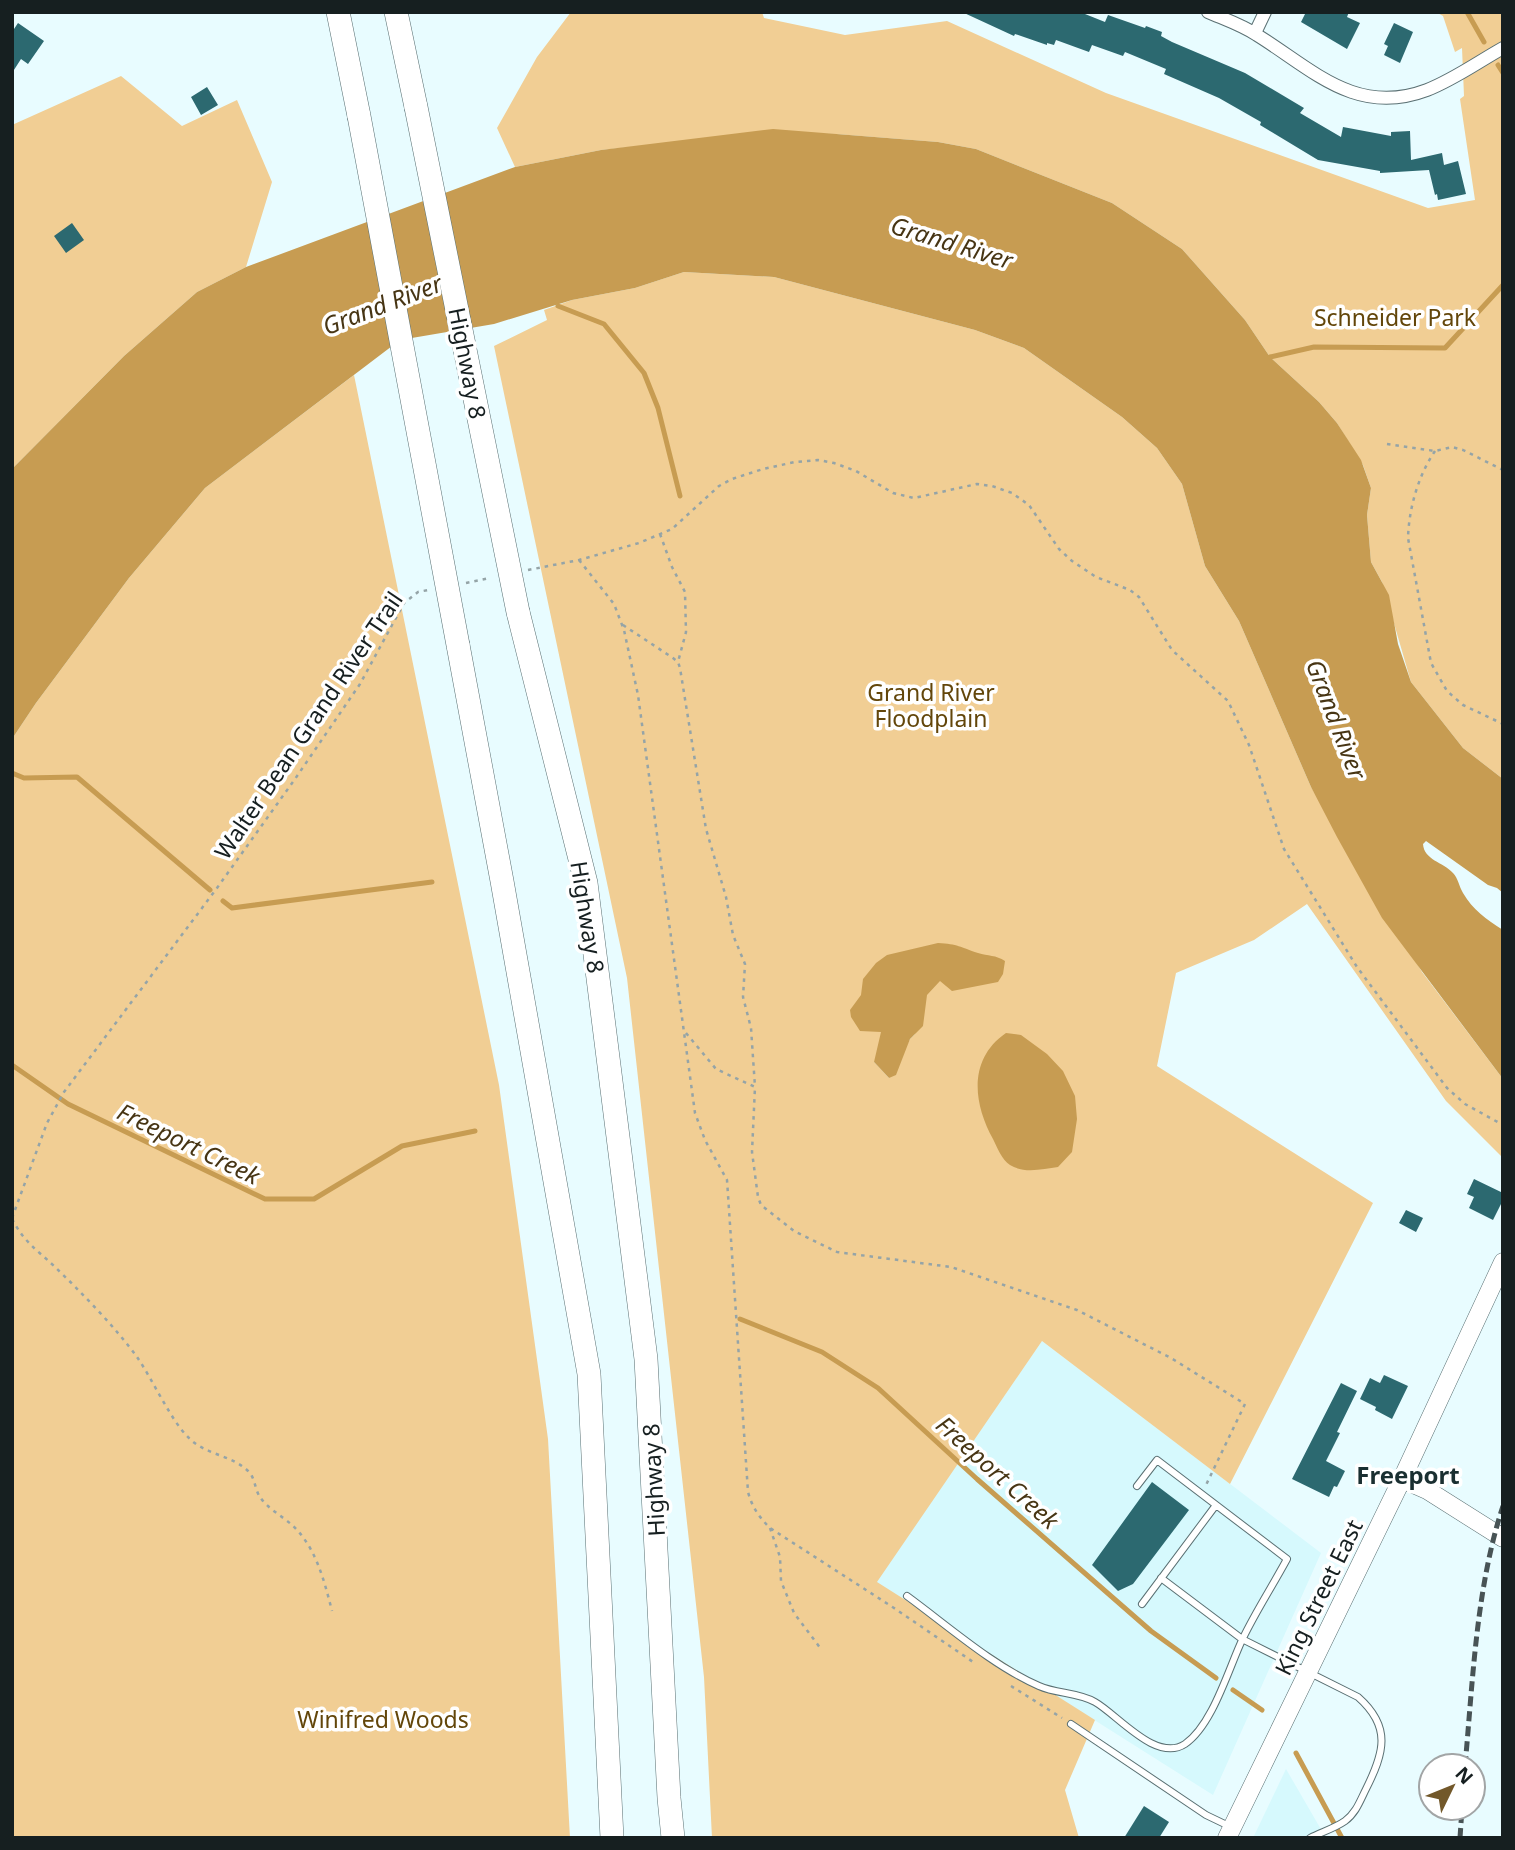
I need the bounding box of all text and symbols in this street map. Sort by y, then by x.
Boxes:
water label: Grand River [887,208,1018,277]
water label: Grand River [317,266,448,342]
park label: Schneider Park [1314,301,1477,333]
street label: Highway 8 [441,304,495,422]
street label: Walter Bean Grand River Trail [206,585,410,865]
water label: Grand River [1299,654,1375,785]
park label: Grand River Floodplain [867,676,995,734]
street label: Highway 8 [563,859,613,975]
water label: Freeport Creek [112,1094,267,1192]
water label: Freeport Creek [929,1408,1067,1537]
street label: Highway 8 [634,1423,672,1537]
district label: Freeport [1356,1458,1460,1491]
street label: King Street East [1266,1514,1370,1680]
park label: Winifred Woods [297,1703,469,1735]
north arrow [1417,1752,1487,1822]
text: N [1450,1761,1479,1790]

